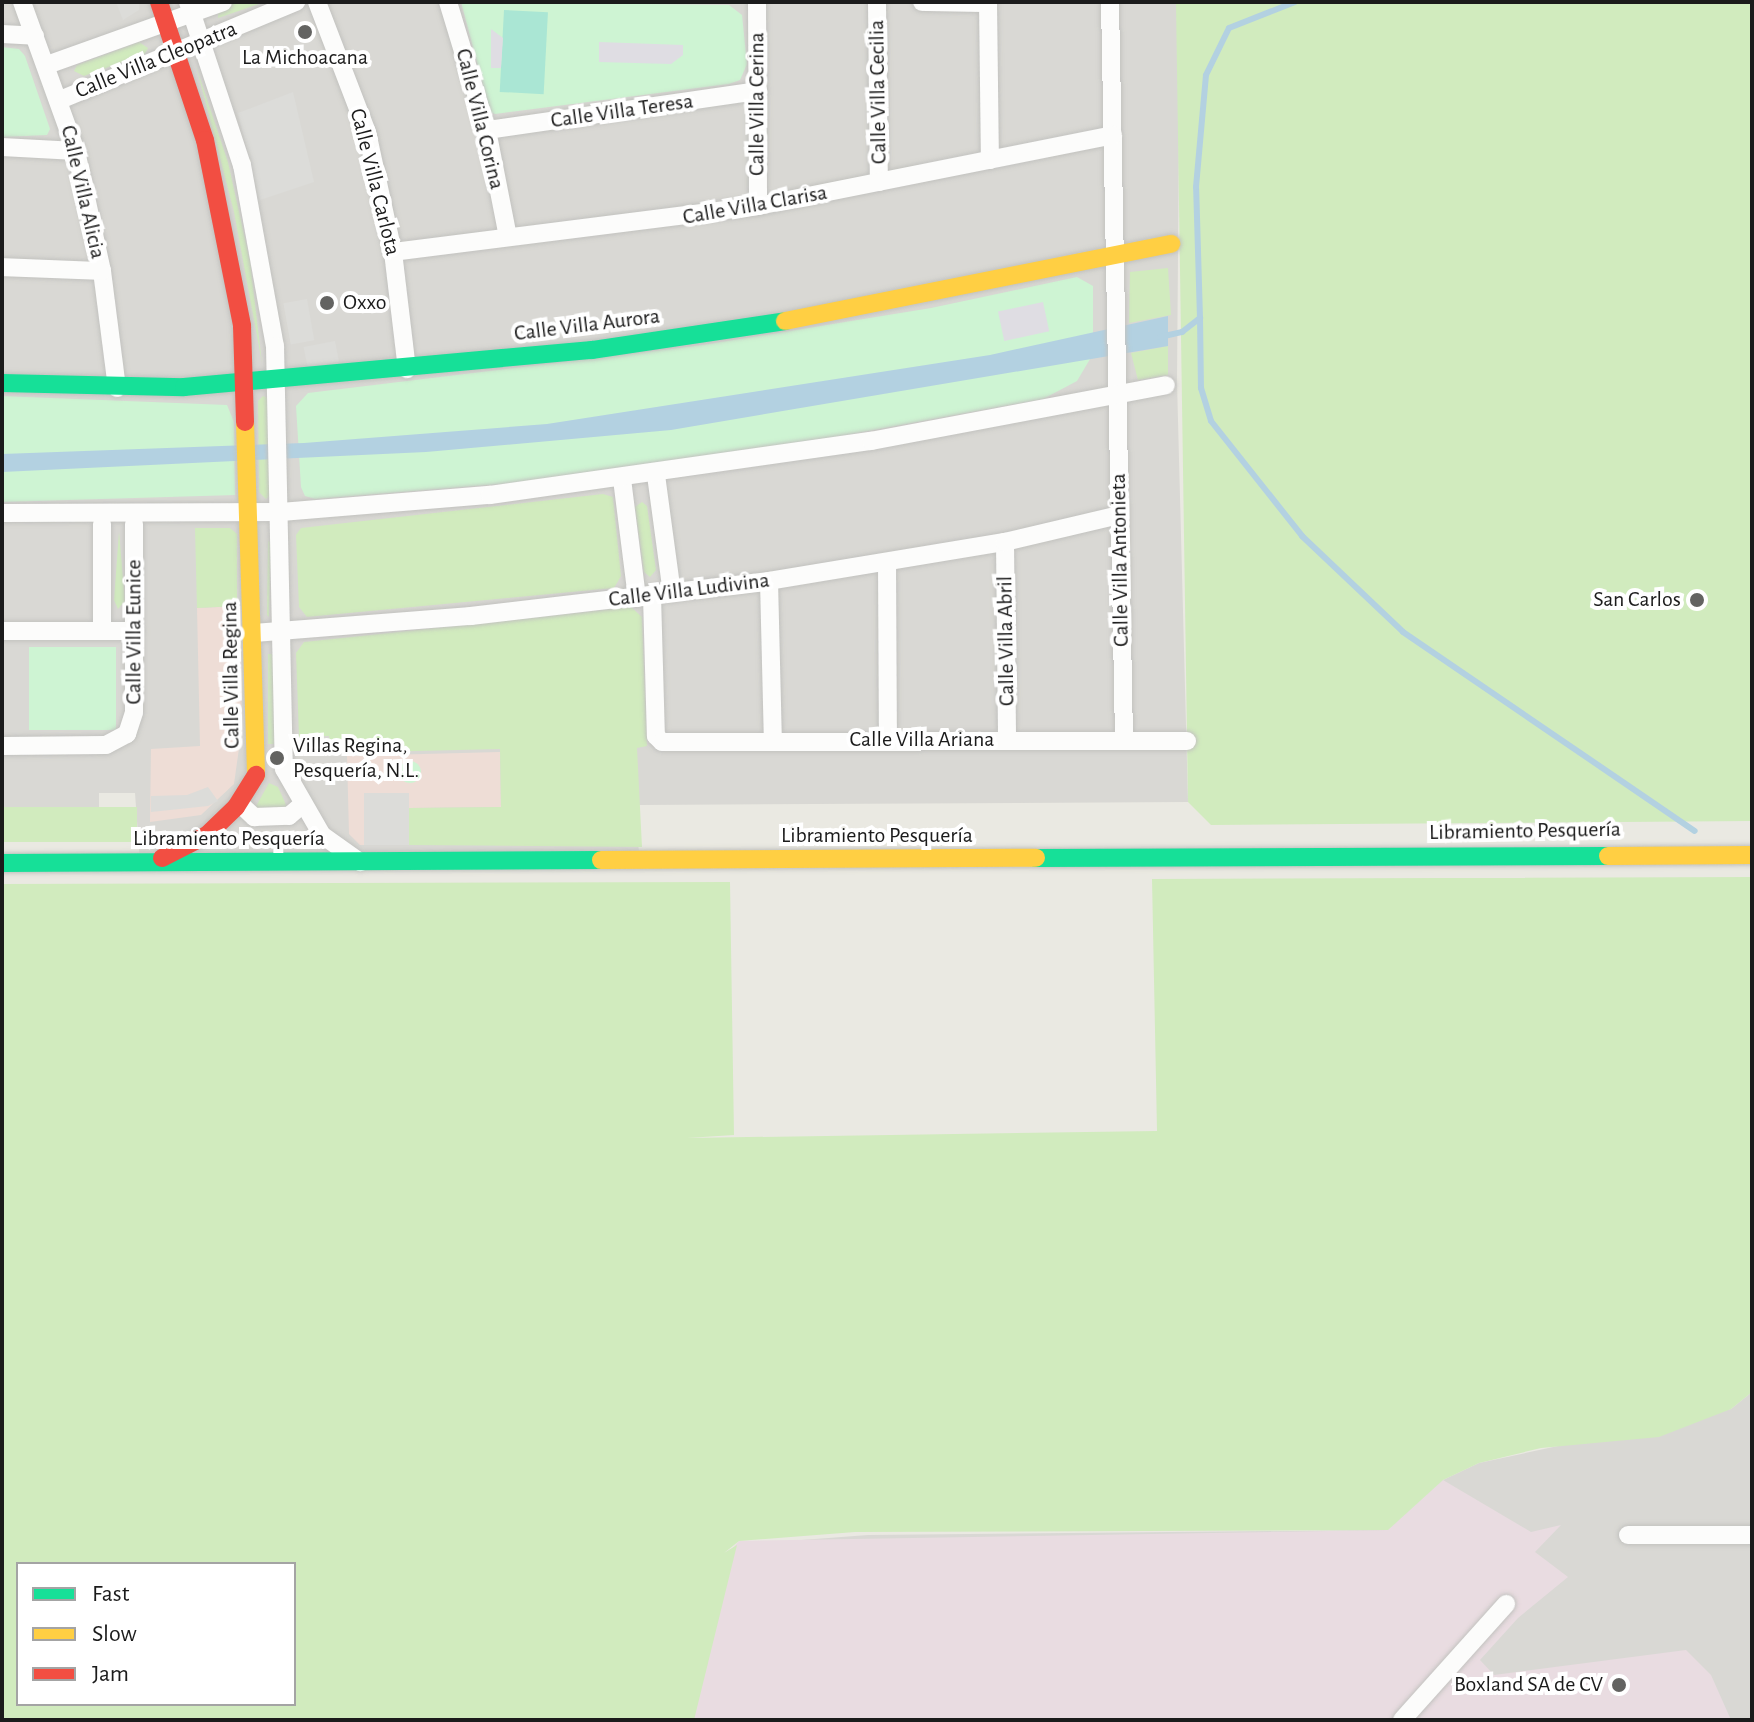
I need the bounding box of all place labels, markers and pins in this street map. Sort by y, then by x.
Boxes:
marker: La Michoacana [296,23,314,41]
place label: La Michoacana [242,45,368,71]
place label: Oxxo [343,290,387,316]
marker: Oxxo [318,294,336,312]
place label: San Carlos [1593,587,1681,613]
marker: San Carlos [1688,591,1706,609]
place label: Villas Regina, Pesquería, N.L. [293,732,419,784]
marker: Villas Regina, Pesquería, N.L. [268,749,286,767]
place label: Boxland SA de CV [1454,1672,1603,1698]
marker: Boxland SA de CV [1610,1676,1628,1694]

